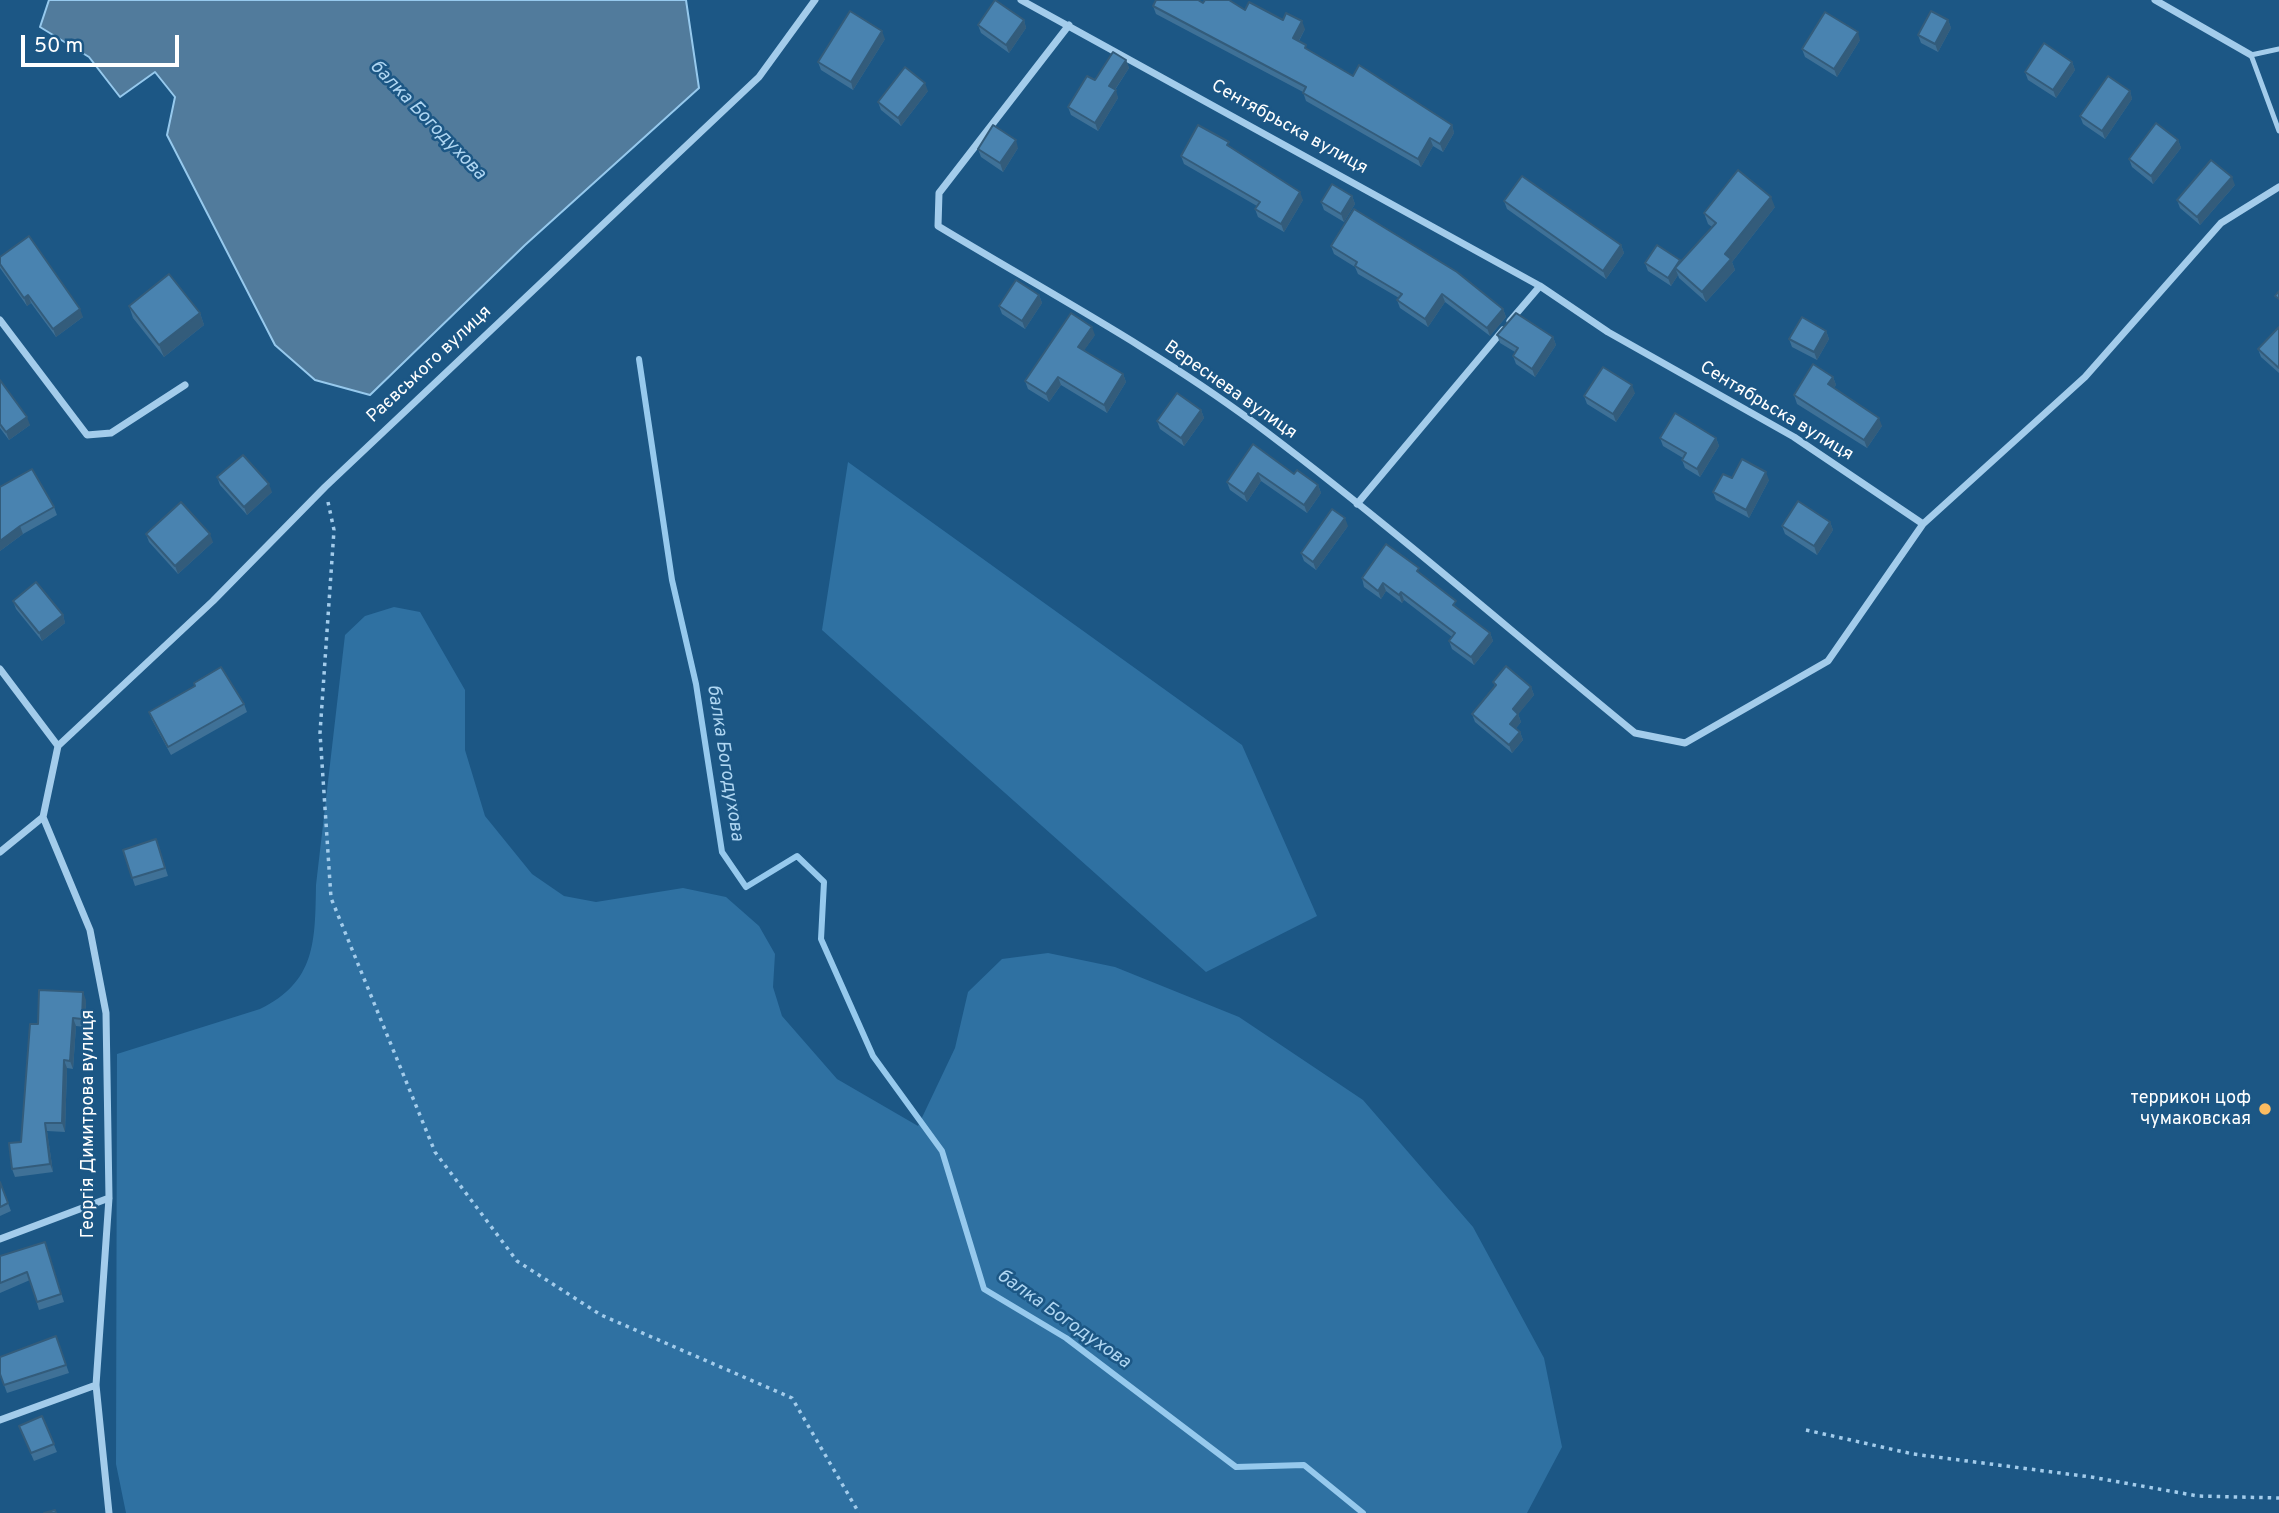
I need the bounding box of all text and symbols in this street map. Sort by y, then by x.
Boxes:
scale bar [24,21,182,65]
text: 50 m [34,33,83,60]
water label: балка Богодухова [364,56,490,186]
street label: Сентябрьска вулиця [1207,76,1371,180]
street label: Раєвського вулиця [363,302,497,428]
street label: Вереснева вулиця [1159,337,1301,445]
street label: Сентябрьска вулиця [1695,358,1857,466]
water label: балка Богодухова [700,683,748,843]
street label: Георгія Димитрова вулиця [78,1010,100,1238]
place label: террикон цоф чумаковская [2130,1088,2251,1130]
marker: террикон цоф чумаковская [2257,1101,2273,1117]
water label: балка Богодухова [992,1265,1134,1375]

